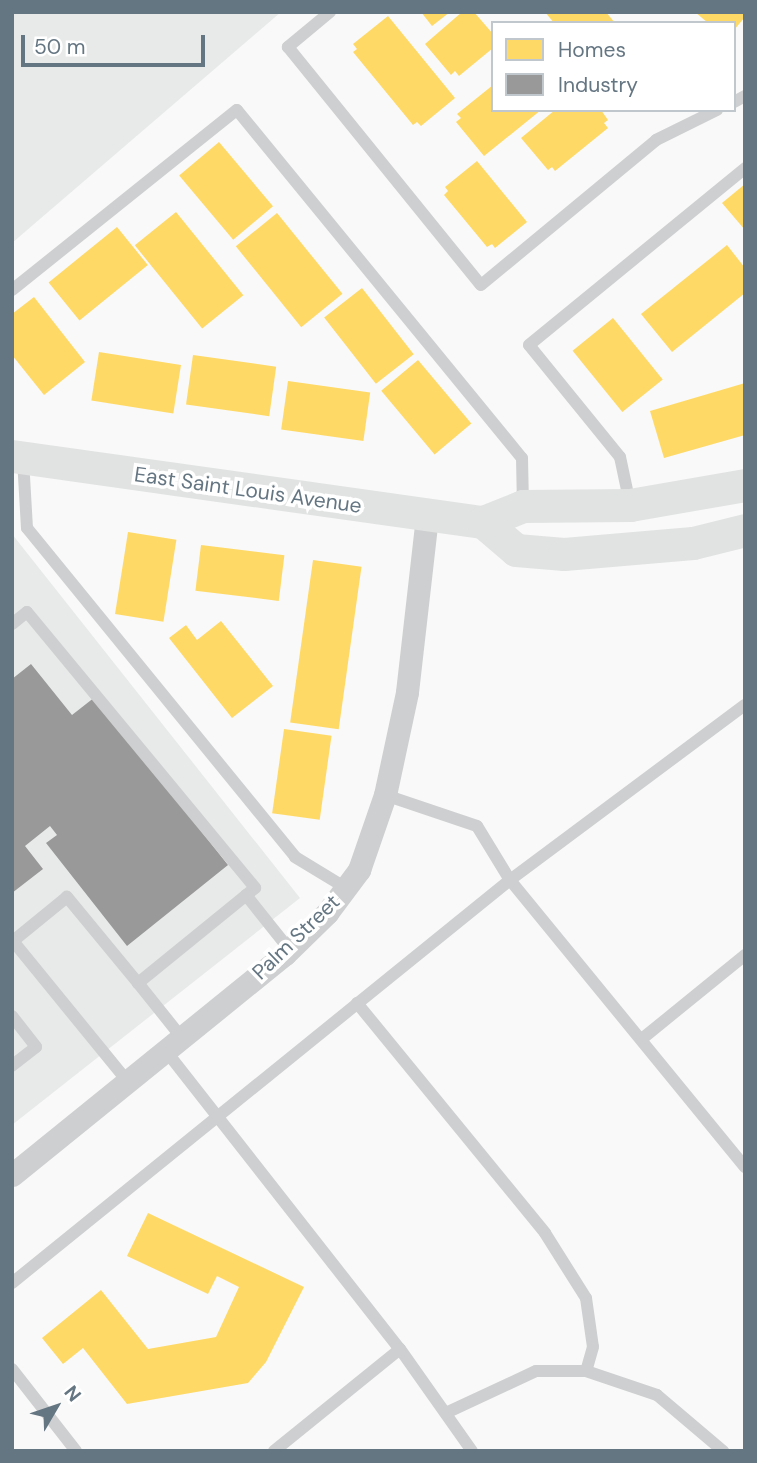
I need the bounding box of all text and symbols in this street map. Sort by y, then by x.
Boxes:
scale bar [24,21,208,65]
legend [491,21,736,112]
text: 50 m [34,33,85,61]
text: Homes [558,36,626,64]
text: Industry [558,71,638,99]
street label: East Saint Louis Avenue [133,462,363,518]
street label: Palm Street [247,889,345,985]
north arrow [21,1372,91,1442]
text: N [59,1380,87,1407]

